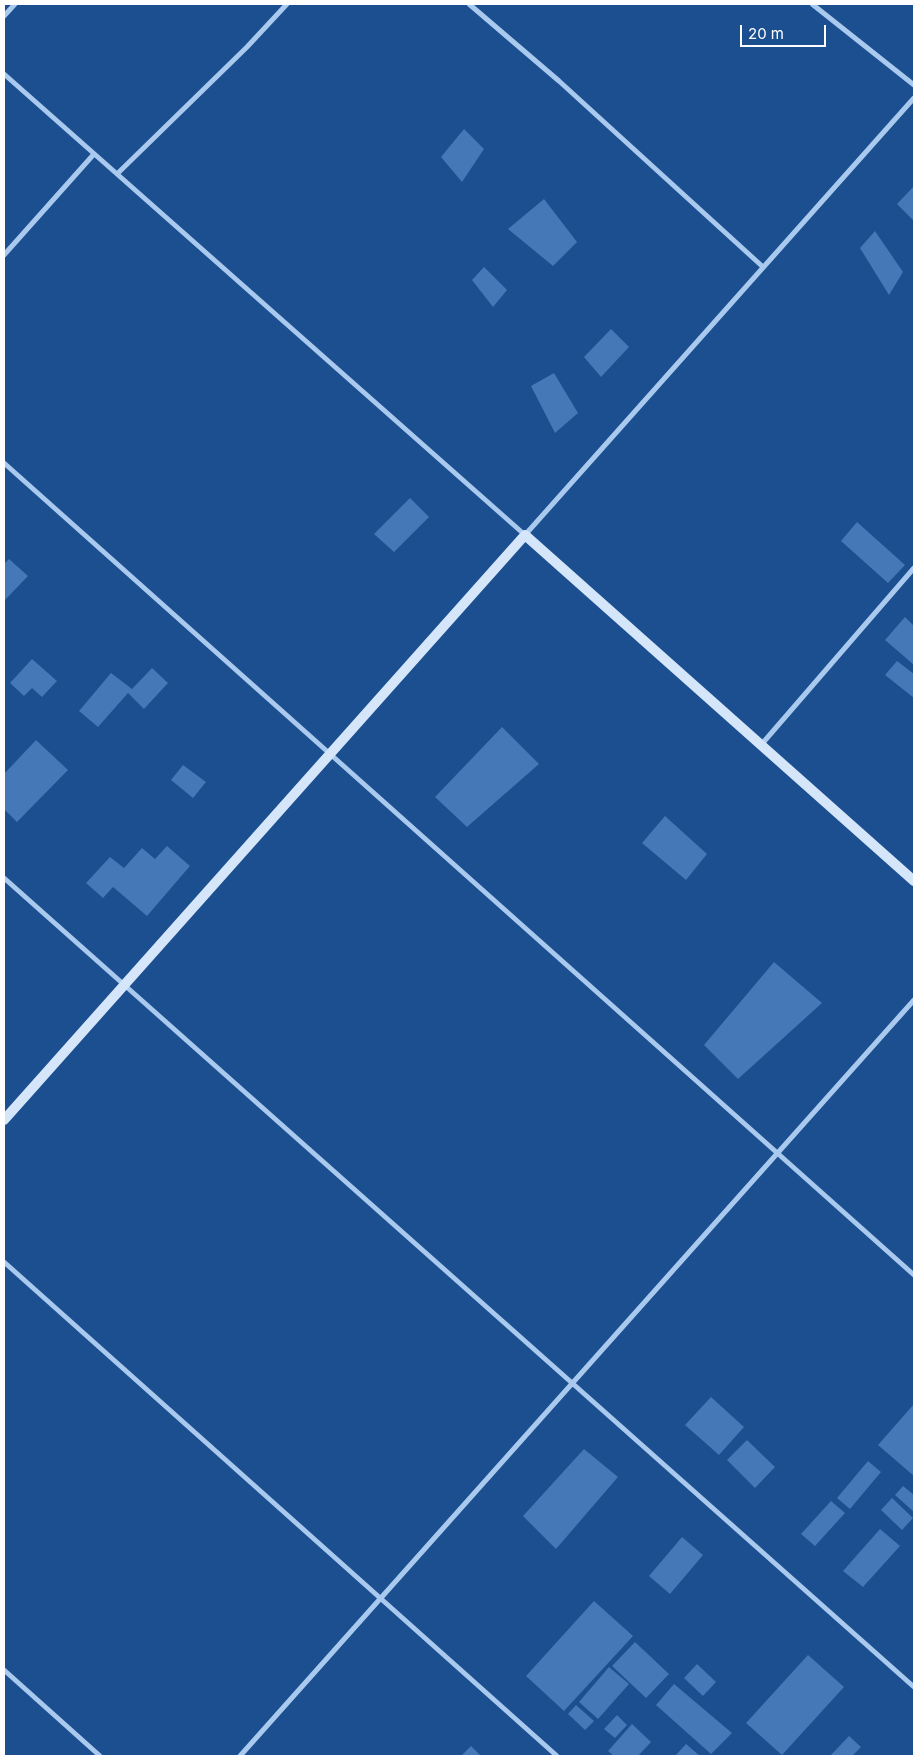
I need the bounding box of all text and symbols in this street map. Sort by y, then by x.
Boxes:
scale bar [743,15,829,47]
text: 20 m [748,24,784,43]

